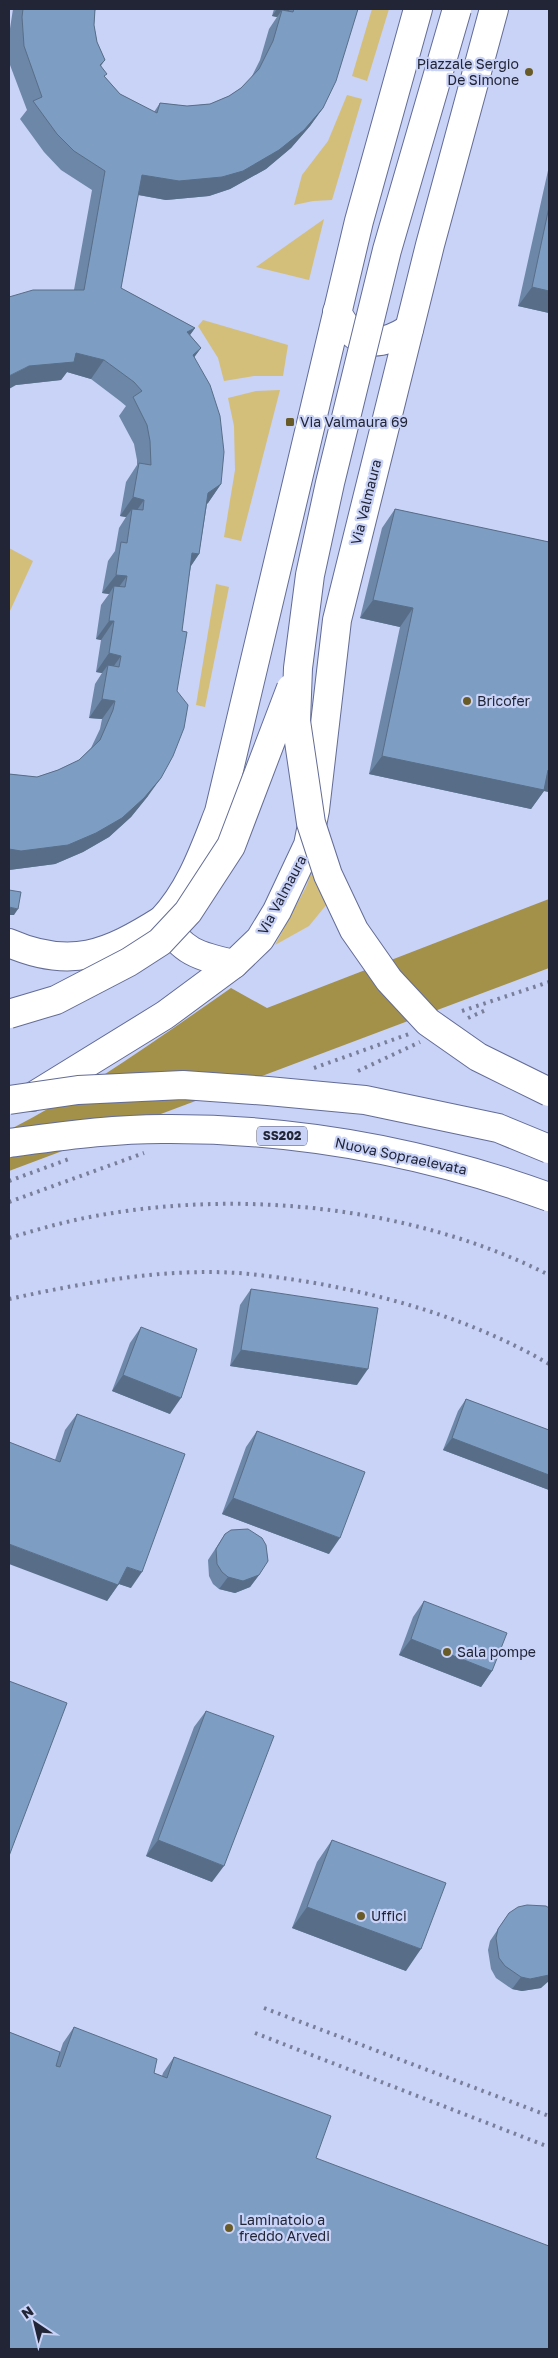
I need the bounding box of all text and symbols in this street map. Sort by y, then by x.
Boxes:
place label: Piazzale Sergio De Simone [417,55,519,88]
marker: Piazzale Sergio De Simone [523,66,535,78]
place label: Via Valmaura 69 [300,413,408,430]
marker: Via Valmaura 69 [284,416,296,428]
street label: Via Valmaura [347,457,384,546]
place label: Bricofer [477,692,531,709]
marker: Bricofer [461,695,473,707]
street label: Via Valmaura [254,852,310,937]
road number: SS202 [257,1126,307,1146]
street label: Nuova Sopraelevata [334,1133,469,1178]
place label: Sala pompe [457,1643,536,1660]
marker: Sala pompe [441,1646,453,1658]
place label: Uffici [371,1907,407,1924]
marker: Uffici [355,1910,367,1922]
place label: Laminatoio a freddo Arvedi [239,2211,330,2244]
marker: Laminatoio a freddo Arvedi [223,2222,235,2234]
north arrow [10,2298,60,2348]
text: N [18,2302,36,2322]

